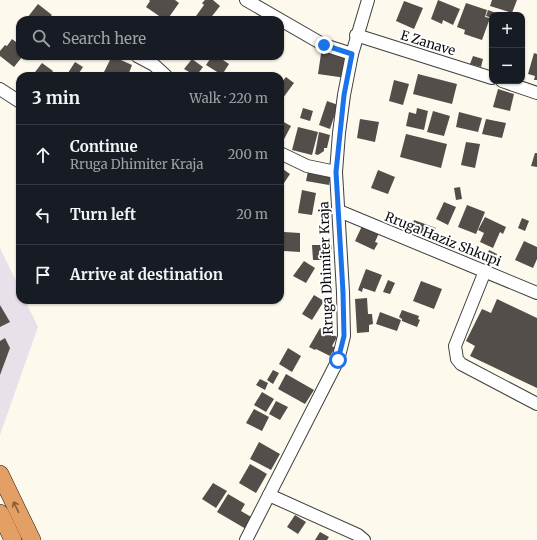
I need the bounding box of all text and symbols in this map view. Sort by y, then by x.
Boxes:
map controls [489,12,525,84]
button: + [489,12,525,48]
search box [16,16,284,60]
icon: search [30,27,52,49]
street label: E Zanave [399,27,458,59]
text: Search here [62,29,146,48]
route end [315,36,333,54]
button: − [489,48,525,84]
text: 3 min [32,87,80,109]
text: Walk · 220 m [189,90,268,107]
text: Continue [70,137,138,156]
icon: ahead [32,144,54,166]
text: 200 m [228,146,268,163]
text: Rruga Dhimiter Kraja [70,156,203,173]
street label: Rruga Dhimiter Kraja [315,201,337,335]
icon: left [32,204,54,226]
text: Turn left [70,205,136,224]
text: 20 m [236,206,268,223]
street label: Rruga Haziz Shkupi [382,208,504,270]
icon: arrive [32,264,54,286]
text: Arrive at destination [70,265,223,284]
route start [329,351,347,369]
one-way arrow [12,501,19,513]

